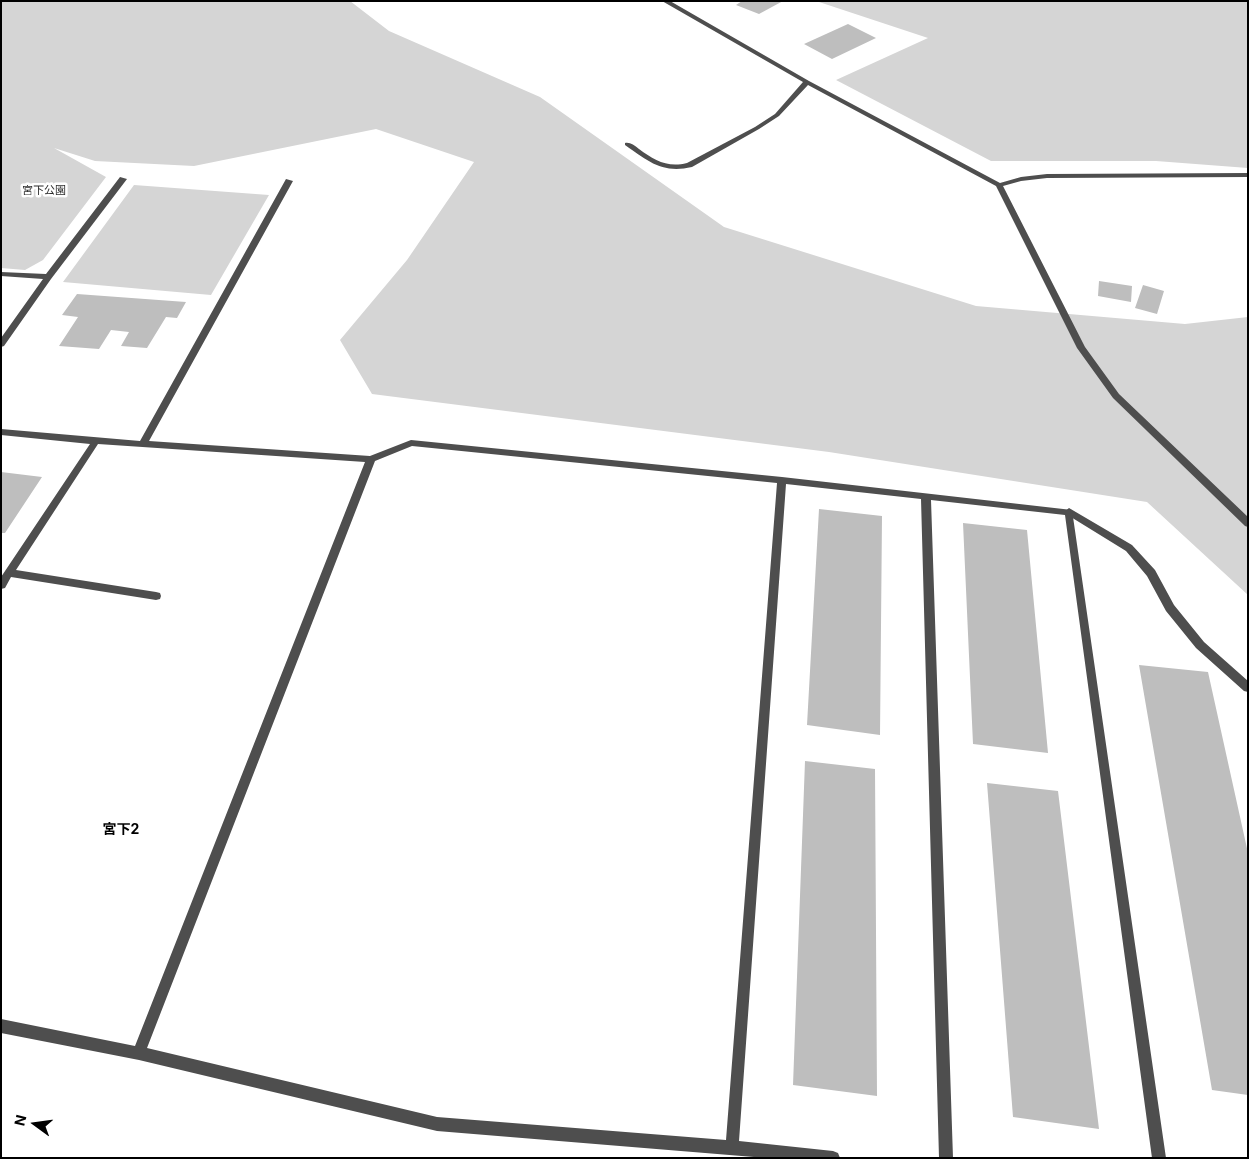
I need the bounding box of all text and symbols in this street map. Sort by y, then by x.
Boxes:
park label: 宮下公園 [22,184,66,198]
district label: 宮下2 [103,822,139,838]
north arrow [10,1099,60,1149]
text: N [10,1113,29,1127]

